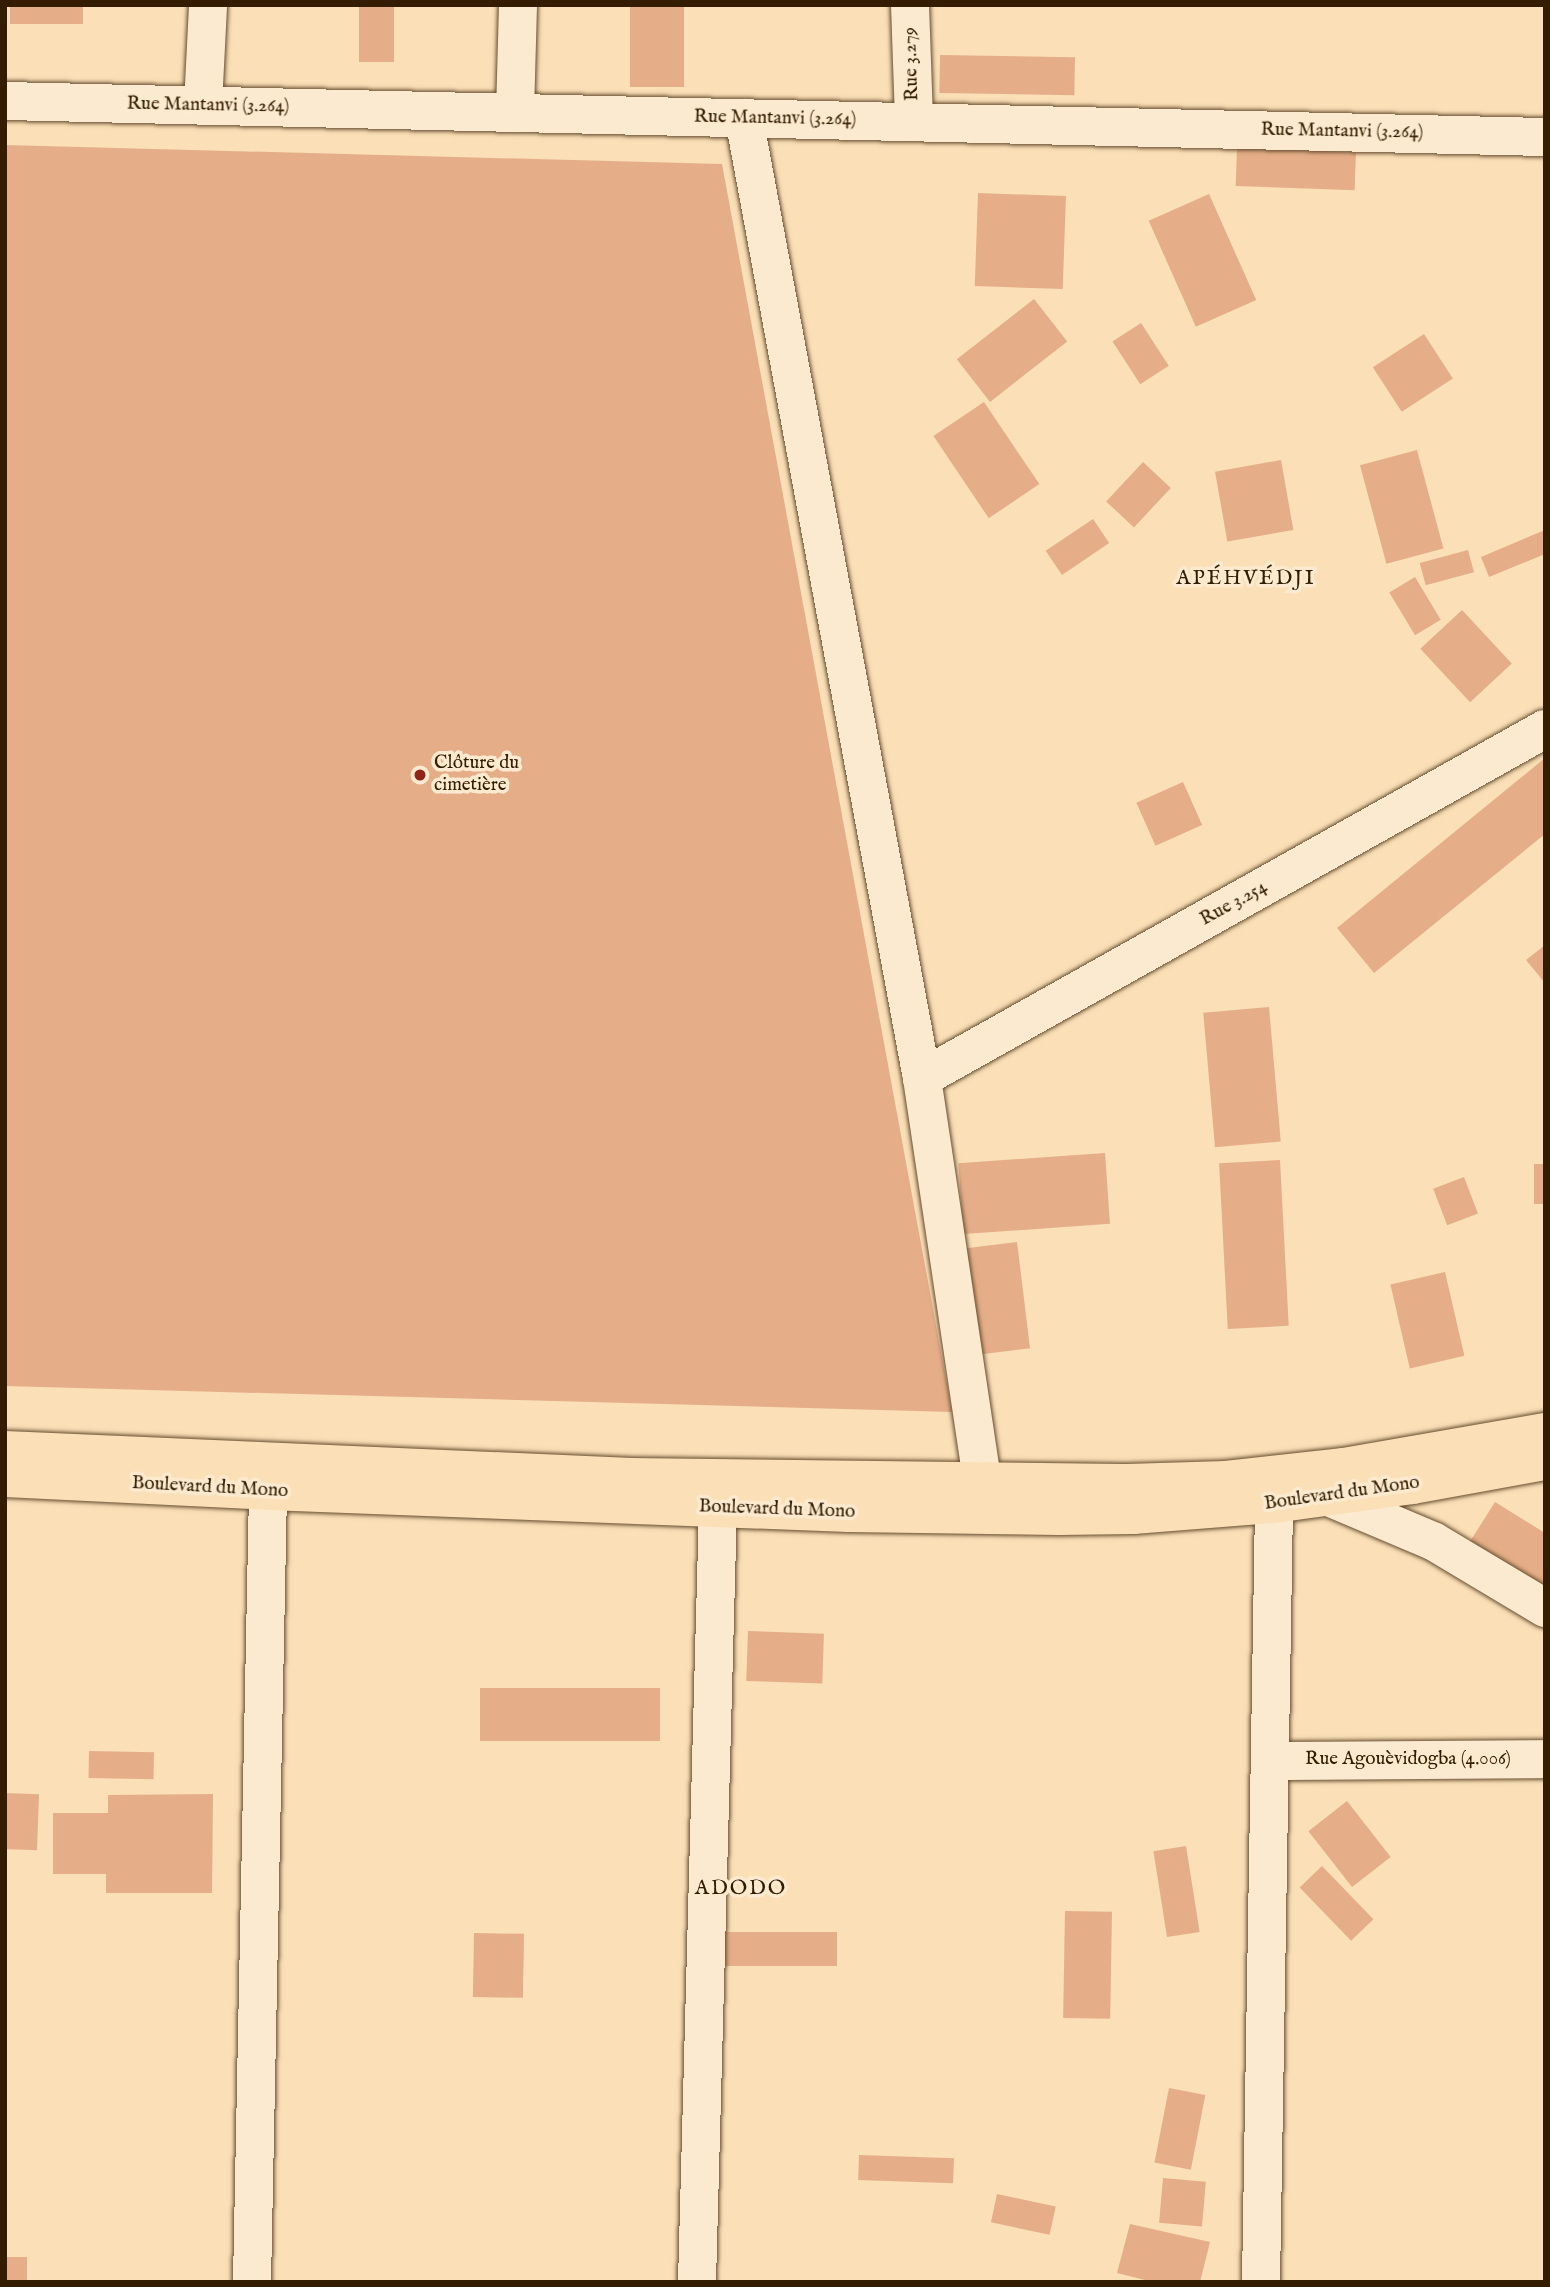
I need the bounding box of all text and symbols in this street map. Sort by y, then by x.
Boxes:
street label: Rue 3.279 [899,27,925,101]
street label: Rue Mantanvi (3.264) [126,93,290,119]
street label: Rue Mantanvi (3.264) [693,106,857,132]
street label: Rue Mantanvi (3.264) [1260,119,1424,145]
district label: APÉHVÉDJI [1177,566,1315,592]
place label: Clôture du cimetière [434,753,519,797]
marker: Clôture du cimetière [412,767,428,783]
street label: Rue 3.254 [1196,876,1272,932]
street label: Boulevard du Mono [1263,1472,1421,1516]
street label: Boulevard du Mono [131,1473,289,1503]
street label: Boulevard du Mono [698,1496,856,1524]
street label: Rue Agouèvidogba (4.006) [1305,1749,1511,1771]
district label: ADODO [695,1876,787,1902]

